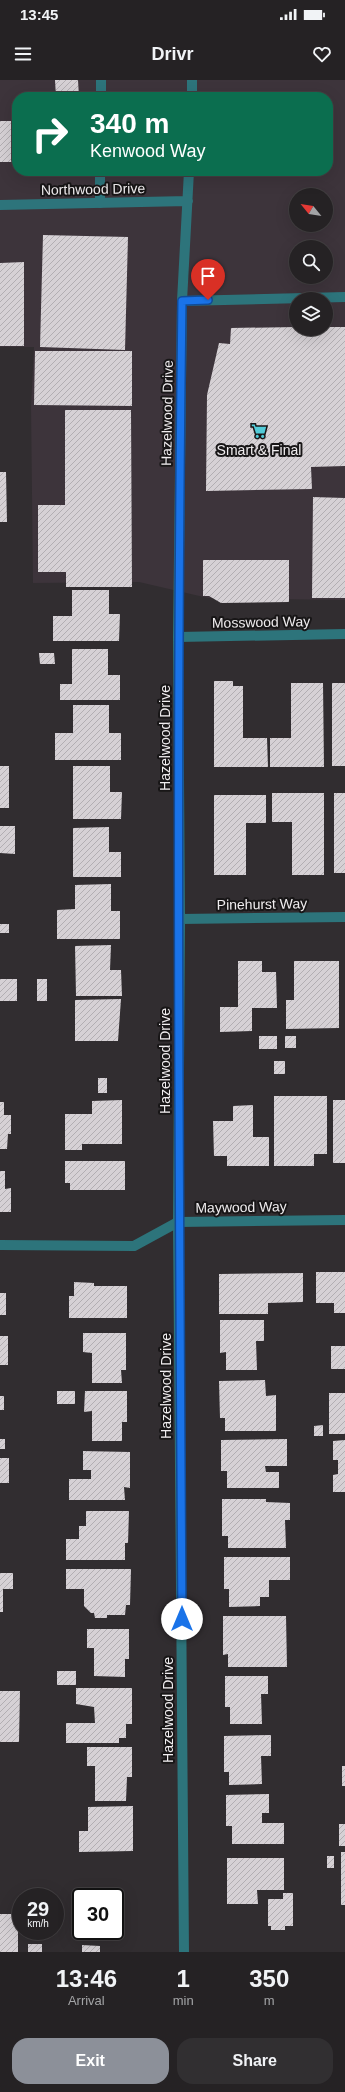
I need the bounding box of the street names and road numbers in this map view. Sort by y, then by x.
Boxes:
street label: Northwood Drive [41,180,145,198]
street label: Hazelwood Drive [158,360,176,466]
street label: Mosswood Way [212,613,310,631]
street label: Hazelwood Drive [157,685,173,791]
street label: Pinehurst Way [217,895,307,913]
street label: Hazelwood Drive [157,1008,173,1114]
street label: Maywood Way [195,1198,287,1216]
street label: Hazelwood Drive [158,1333,174,1439]
street label: Hazelwood Drive [160,1657,176,1763]

